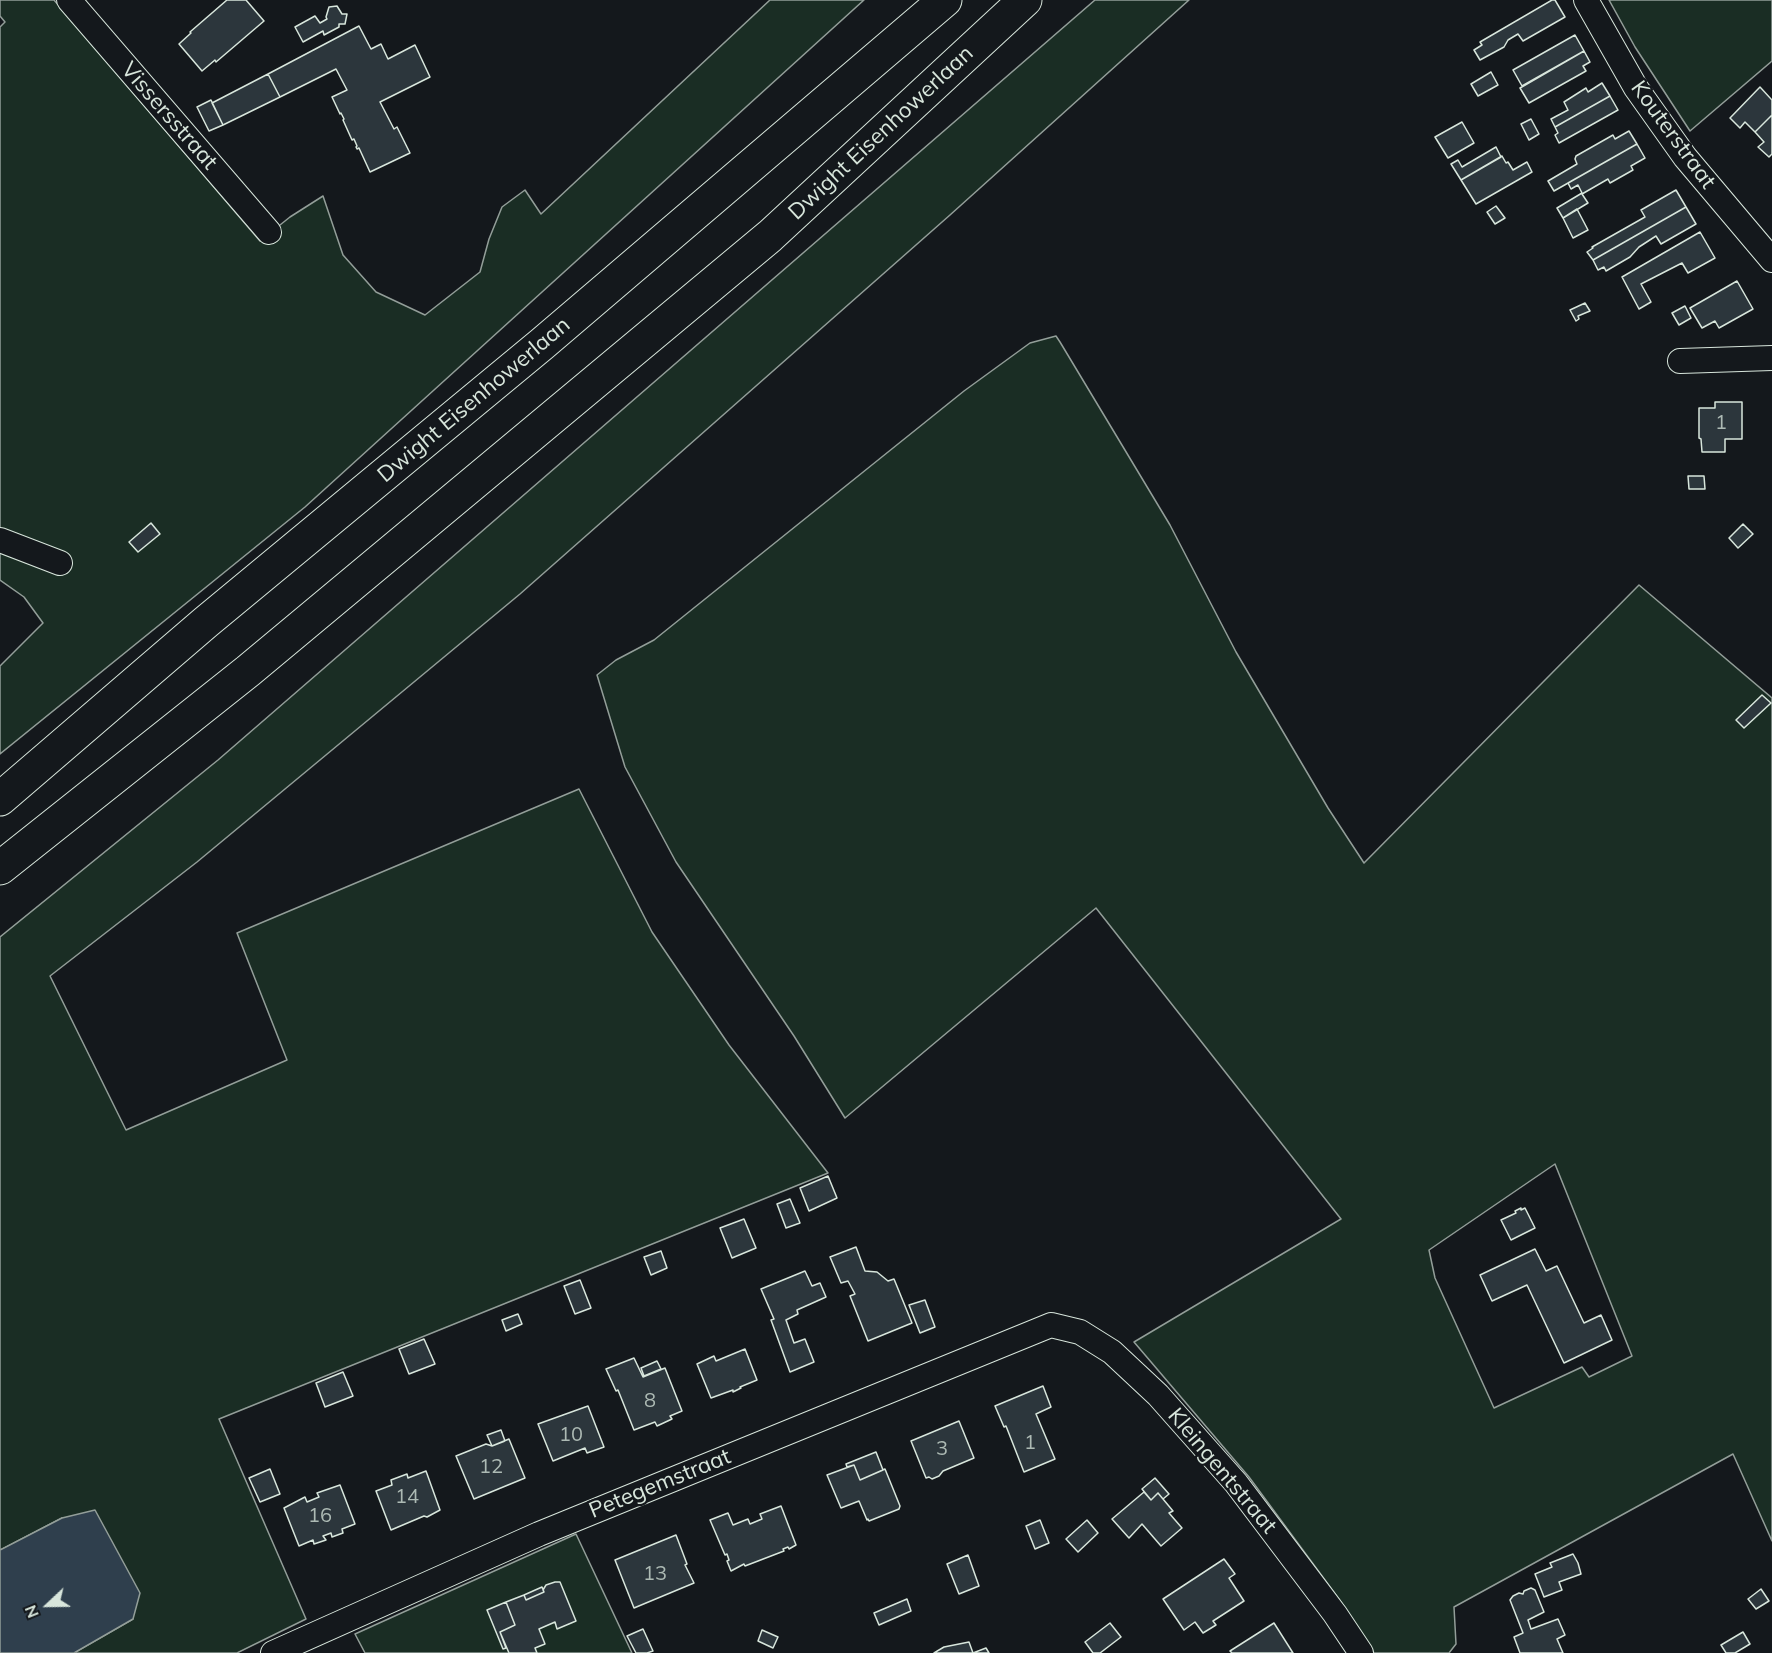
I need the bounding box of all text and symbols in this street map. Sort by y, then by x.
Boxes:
street label: Dwight Eisenhowerlaan [783,40,979,226]
street label: Vissersstraat [115,57,223,175]
street label: Kouterstraat [1625,76,1721,194]
street label: Dwight Eisenhowerlaan [372,312,576,488]
house number: 1 [1715,411,1727,435]
house number: 8 [644,1389,656,1413]
street label: Kleingentstraat [1162,1403,1282,1539]
house number: 10 [559,1423,583,1447]
house number: 1 [1024,1431,1036,1455]
house number: 3 [936,1437,948,1461]
street label: Petegemstraat [585,1444,735,1524]
house number: 12 [479,1455,503,1479]
house number: 14 [395,1485,419,1509]
house number: 16 [308,1504,332,1528]
house number: 13 [643,1562,667,1586]
north arrow [18,1575,78,1635]
text: N [20,1602,43,1621]

